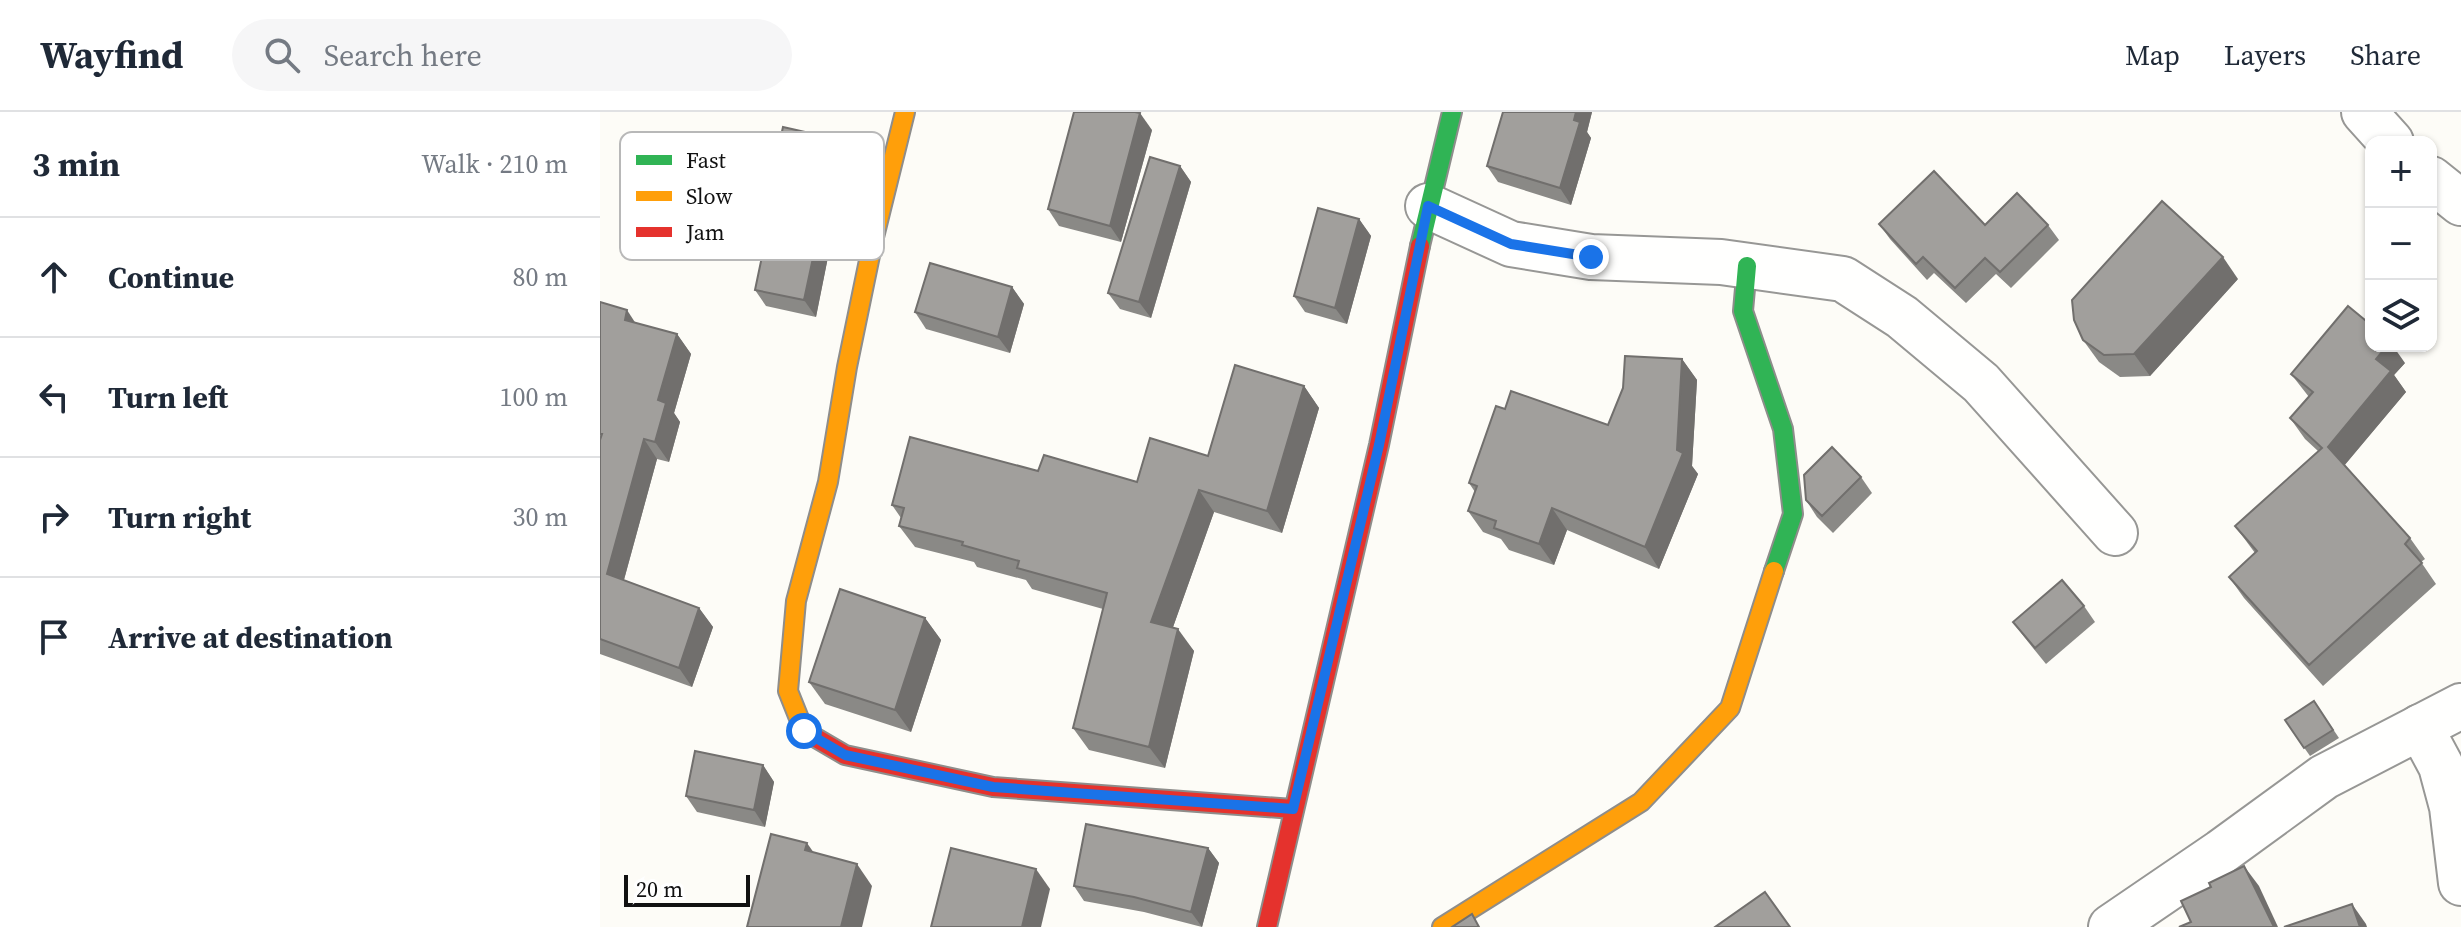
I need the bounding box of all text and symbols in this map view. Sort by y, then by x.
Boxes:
search box [232,19,792,91]
text: Wayfind [40,29,184,81]
icon: search [260,33,304,77]
text: Search here [324,35,482,76]
text: Map [2125,36,2180,74]
text: Layers [2224,36,2306,74]
text: Share [2350,36,2421,74]
legend [620,132,884,260]
map controls [2365,136,2437,352]
button: + [2365,136,2437,208]
text: 3 min [32,141,120,187]
text: Fast [686,145,727,175]
text: Walk · 210 m [421,146,568,182]
text: Slow [686,181,733,211]
button: − [2365,208,2437,280]
text: Jam [685,217,725,247]
route end [1573,239,1609,275]
icon: ahead [32,255,76,299]
text: Continue [108,257,234,298]
text: 80 m [513,259,568,295]
button: layers [2365,280,2437,352]
icon: left [32,375,76,419]
text: Turn left [108,377,228,418]
text: 100 m [500,379,568,415]
icon: right [32,495,76,539]
text: Turn right [108,497,251,538]
text: 30 m [513,499,568,535]
icon: arrive [32,615,76,659]
text: Arrive at destination [108,617,393,658]
route start [786,713,822,749]
scale bar [624,871,750,907]
text: 20 m [636,874,683,904]

